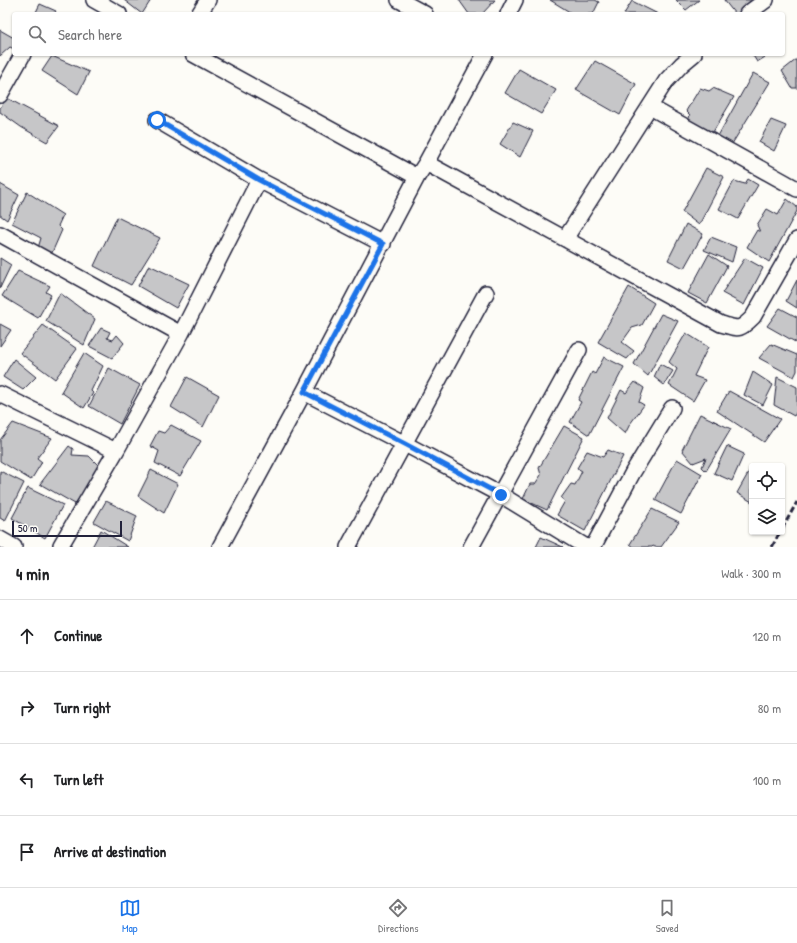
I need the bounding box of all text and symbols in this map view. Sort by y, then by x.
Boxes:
search box [12,12,785,56]
icon: search [26,23,48,45]
text: Search here [58,24,122,45]
route start [148,111,166,129]
map controls [749,463,785,535]
button: locate [749,463,785,499]
route end [492,486,510,504]
button: layers [749,499,785,535]
scale bar [12,519,122,538]
text: 50 m [18,521,38,535]
text: 4 min [16,562,49,585]
text: Walk · 300 m [721,564,781,582]
icon: ahead [16,625,38,647]
text: Continue [54,625,102,646]
text: 120 m [753,627,781,645]
icon: right [16,697,38,719]
text: Turn right [54,697,110,718]
text: 80 m [758,699,781,717]
icon: left [16,769,38,791]
text: Turn left [54,769,104,790]
text: 100 m [753,771,781,789]
icon: arrive [16,841,38,863]
text: Arrive at destination [54,841,166,862]
tab: Map [119,897,141,935]
tab: Directions [378,897,419,935]
tab: Saved [656,897,678,935]

